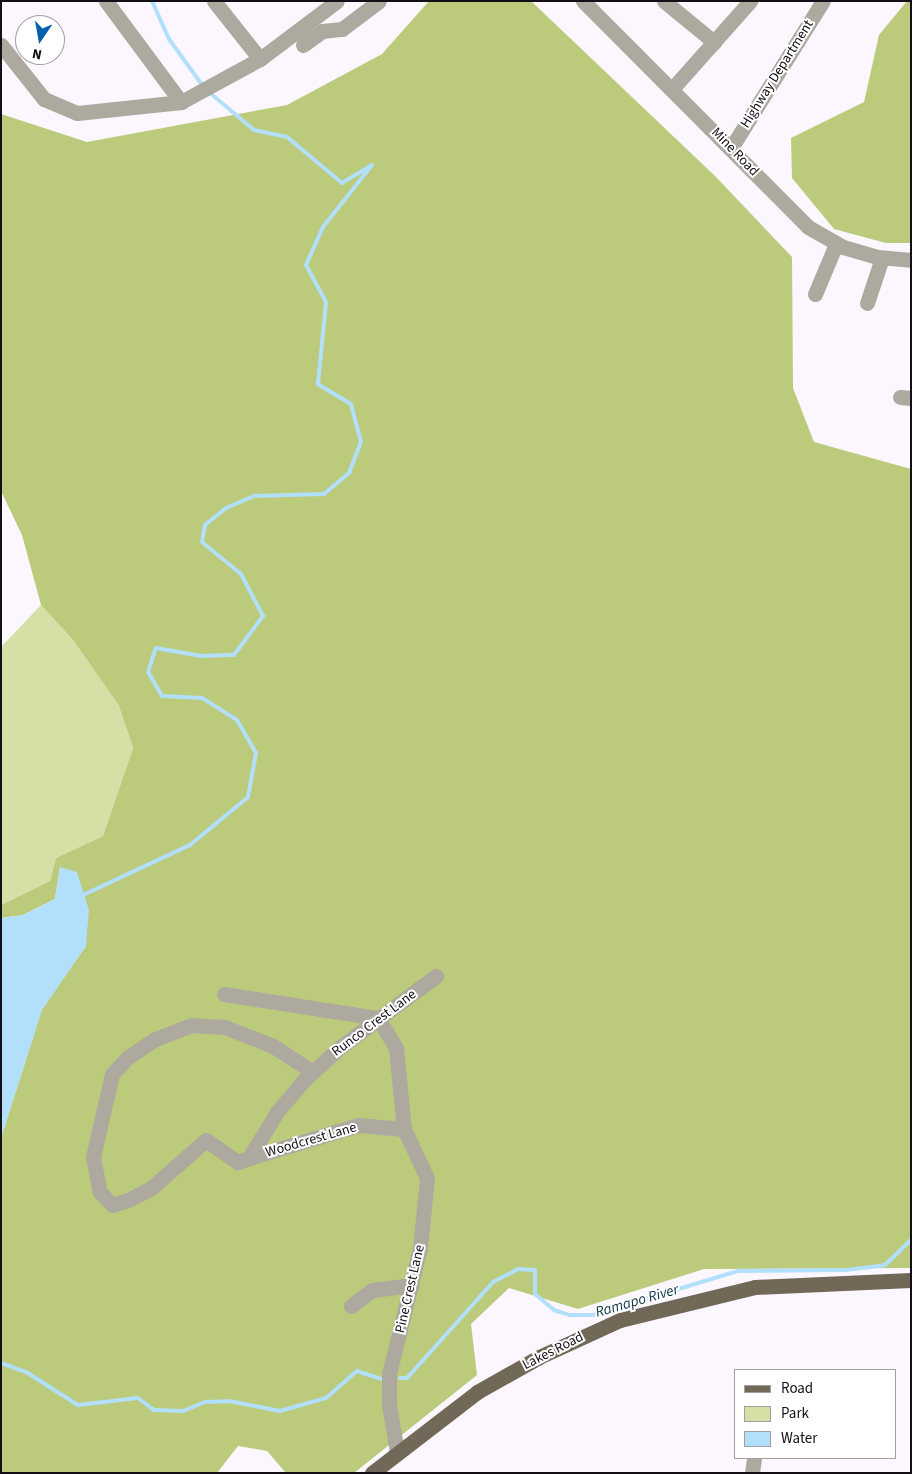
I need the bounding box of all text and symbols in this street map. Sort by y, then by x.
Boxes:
north arrow [15,15,65,65]
street label: Highway Department [737,17,817,131]
text: N [30,43,44,64]
street label: Mine Road [708,124,762,180]
street label: Runco Crest Lane [329,986,419,1060]
street label: Woodcrest Lane [264,1119,358,1161]
street label: Pine Crest Lane [392,1243,428,1335]
water label: Ramapo River [593,1281,681,1321]
street label: Lakes Road [520,1328,586,1374]
legend [734,1369,897,1459]
text: Road [781,1378,813,1399]
text: Park [781,1403,809,1424]
text: Water [781,1428,817,1449]

